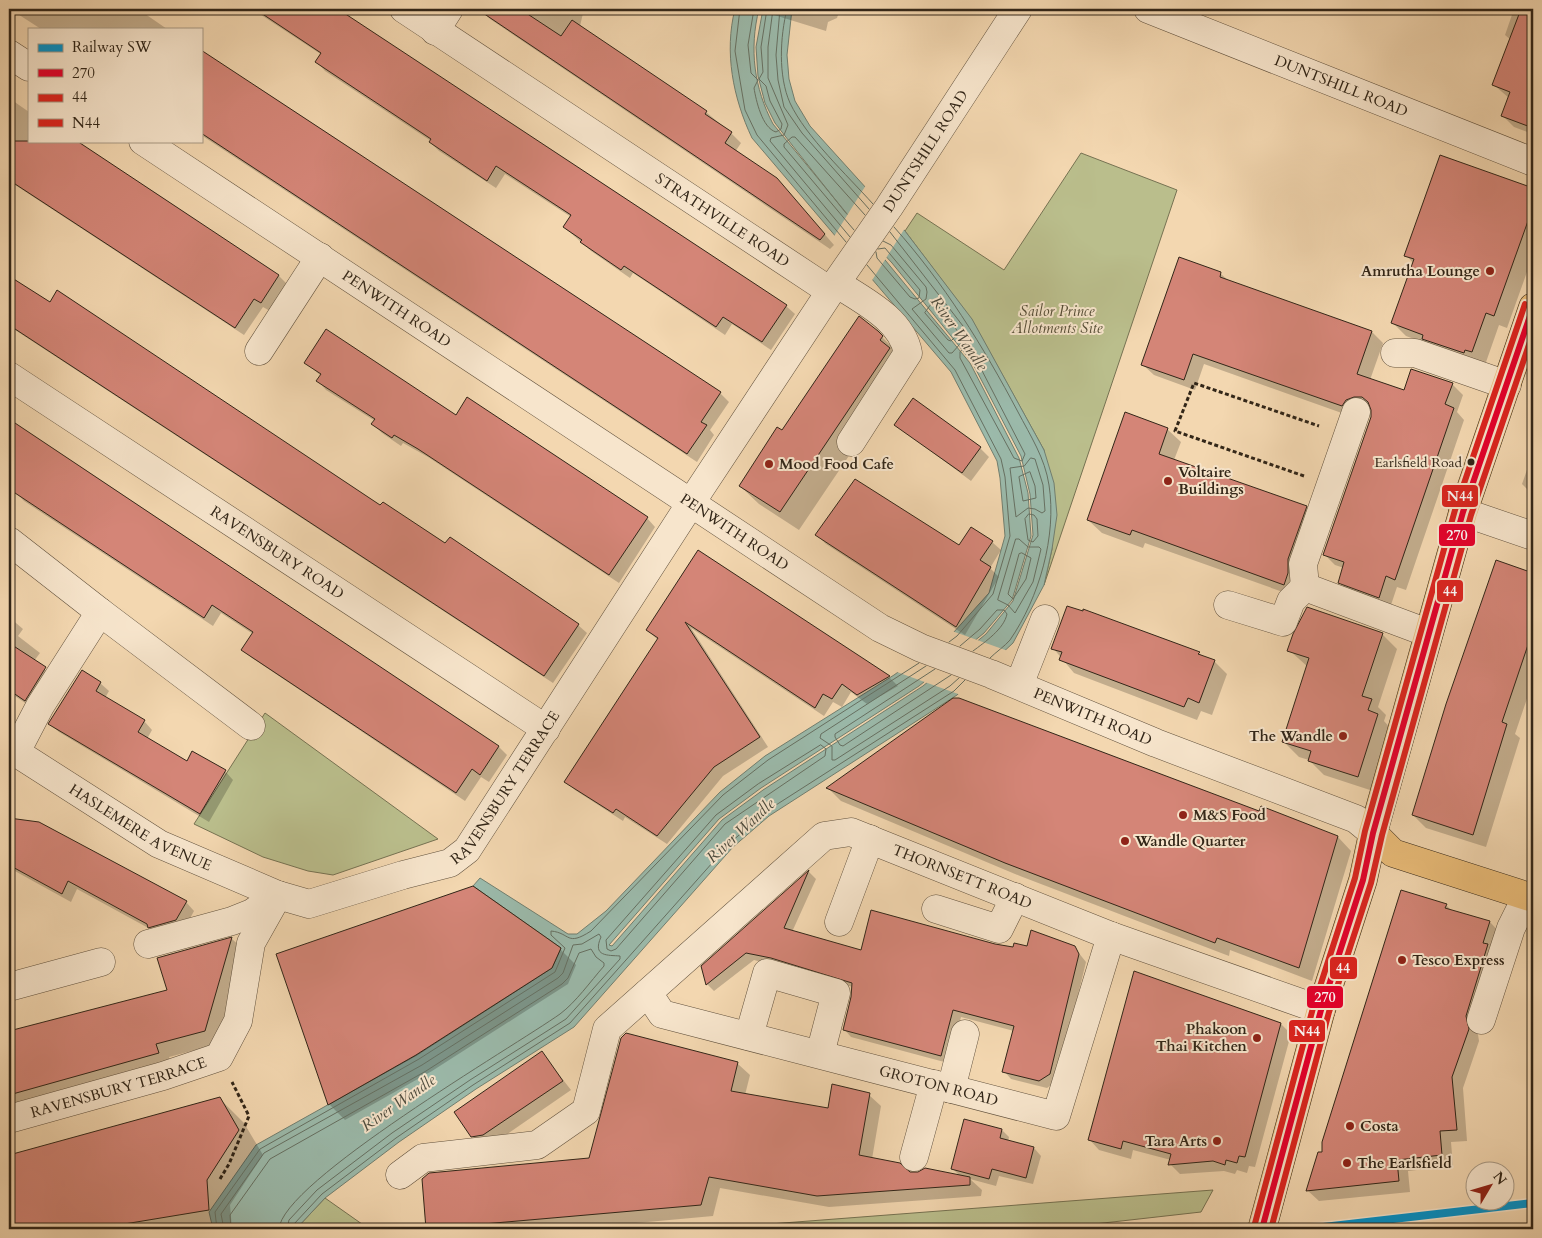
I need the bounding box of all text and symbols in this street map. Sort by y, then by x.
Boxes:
legend [28,28,202,142]
text: Railway SW [72,37,152,57]
street label: DUNTSHILL ROAD [1272,50,1411,121]
text: 270 [72,63,95,83]
street label: DUNTSHILL ROAD [878,86,973,216]
text: 44 [72,87,88,107]
text: N44 [72,113,100,133]
street label: STRATHVILLE ROAD [652,168,794,272]
place label: Amrutha Lounge [1361,261,1480,281]
street label: PENWITH ROAD [338,265,455,352]
marker: Amrutha Lounge [1484,265,1496,277]
water label: River Wandle [925,292,993,376]
park label: Sailor Prince Allotments Site [1010,301,1103,338]
place label: Earlsfield Road [1374,453,1463,472]
place label: Mood Food Cafe [779,454,894,474]
marker: Earlsfield Road [1466,457,1476,467]
marker: Mood Food Cafe [763,458,775,470]
place label: Voltaire Buildings [1178,462,1244,499]
marker: Voltaire Buildings [1162,475,1174,487]
line badge: N44 [1441,484,1479,508]
text: N44 [1447,487,1473,506]
street label: PENWITH ROAD [676,489,793,575]
street label: RAVENSBURY ROAD [207,501,348,604]
line badge: 270 [1438,523,1476,547]
text: 270 [1446,526,1468,545]
line badge: 44 [1436,579,1464,603]
text: 44 [1443,582,1457,601]
street label: PENWITH ROAD [1031,683,1155,750]
street label: RAVENSBURY TERRACE [446,707,564,869]
place label: The Wandle [1249,726,1333,746]
marker: The Wandle [1337,730,1349,742]
street label: HASLEMERE AVENUE [65,779,215,876]
water label: River Wandle [702,793,780,868]
place label: M&S Food [1193,805,1266,825]
marker: M&S Food [1177,809,1189,821]
place label: Wandle Quarter [1134,831,1247,851]
marker: Wandle Quarter [1119,835,1131,847]
street label: THORNSETT ROAD [889,840,1035,913]
place label: Tesco Express [1412,950,1505,970]
marker: Tesco Express [1396,954,1408,966]
line badge: 44 [1329,956,1358,980]
text: 44 [1336,959,1350,978]
line badge: 270 [1306,985,1344,1009]
text: 270 [1314,988,1336,1007]
place label: Phakoon Thai Kitchen [1156,1019,1247,1056]
line badge: N44 [1288,1019,1326,1043]
text: N44 [1294,1022,1320,1041]
marker: Phakoon Thai Kitchen [1251,1032,1263,1044]
street label: RAVENSBURY TERRACE [28,1052,209,1122]
street label: GROTON ROAD [877,1061,1000,1111]
water label: River Wandle [357,1069,441,1137]
place label: Costa [1360,1116,1399,1136]
marker: Costa [1344,1120,1356,1132]
place label: Tara Arts [1145,1131,1207,1151]
marker: Tara Arts [1211,1135,1223,1147]
place label: The Earlsfield [1357,1153,1452,1173]
marker: The Earlsfield [1341,1157,1353,1169]
north arrow [1464,1160,1514,1210]
text: N [1489,1168,1511,1189]

